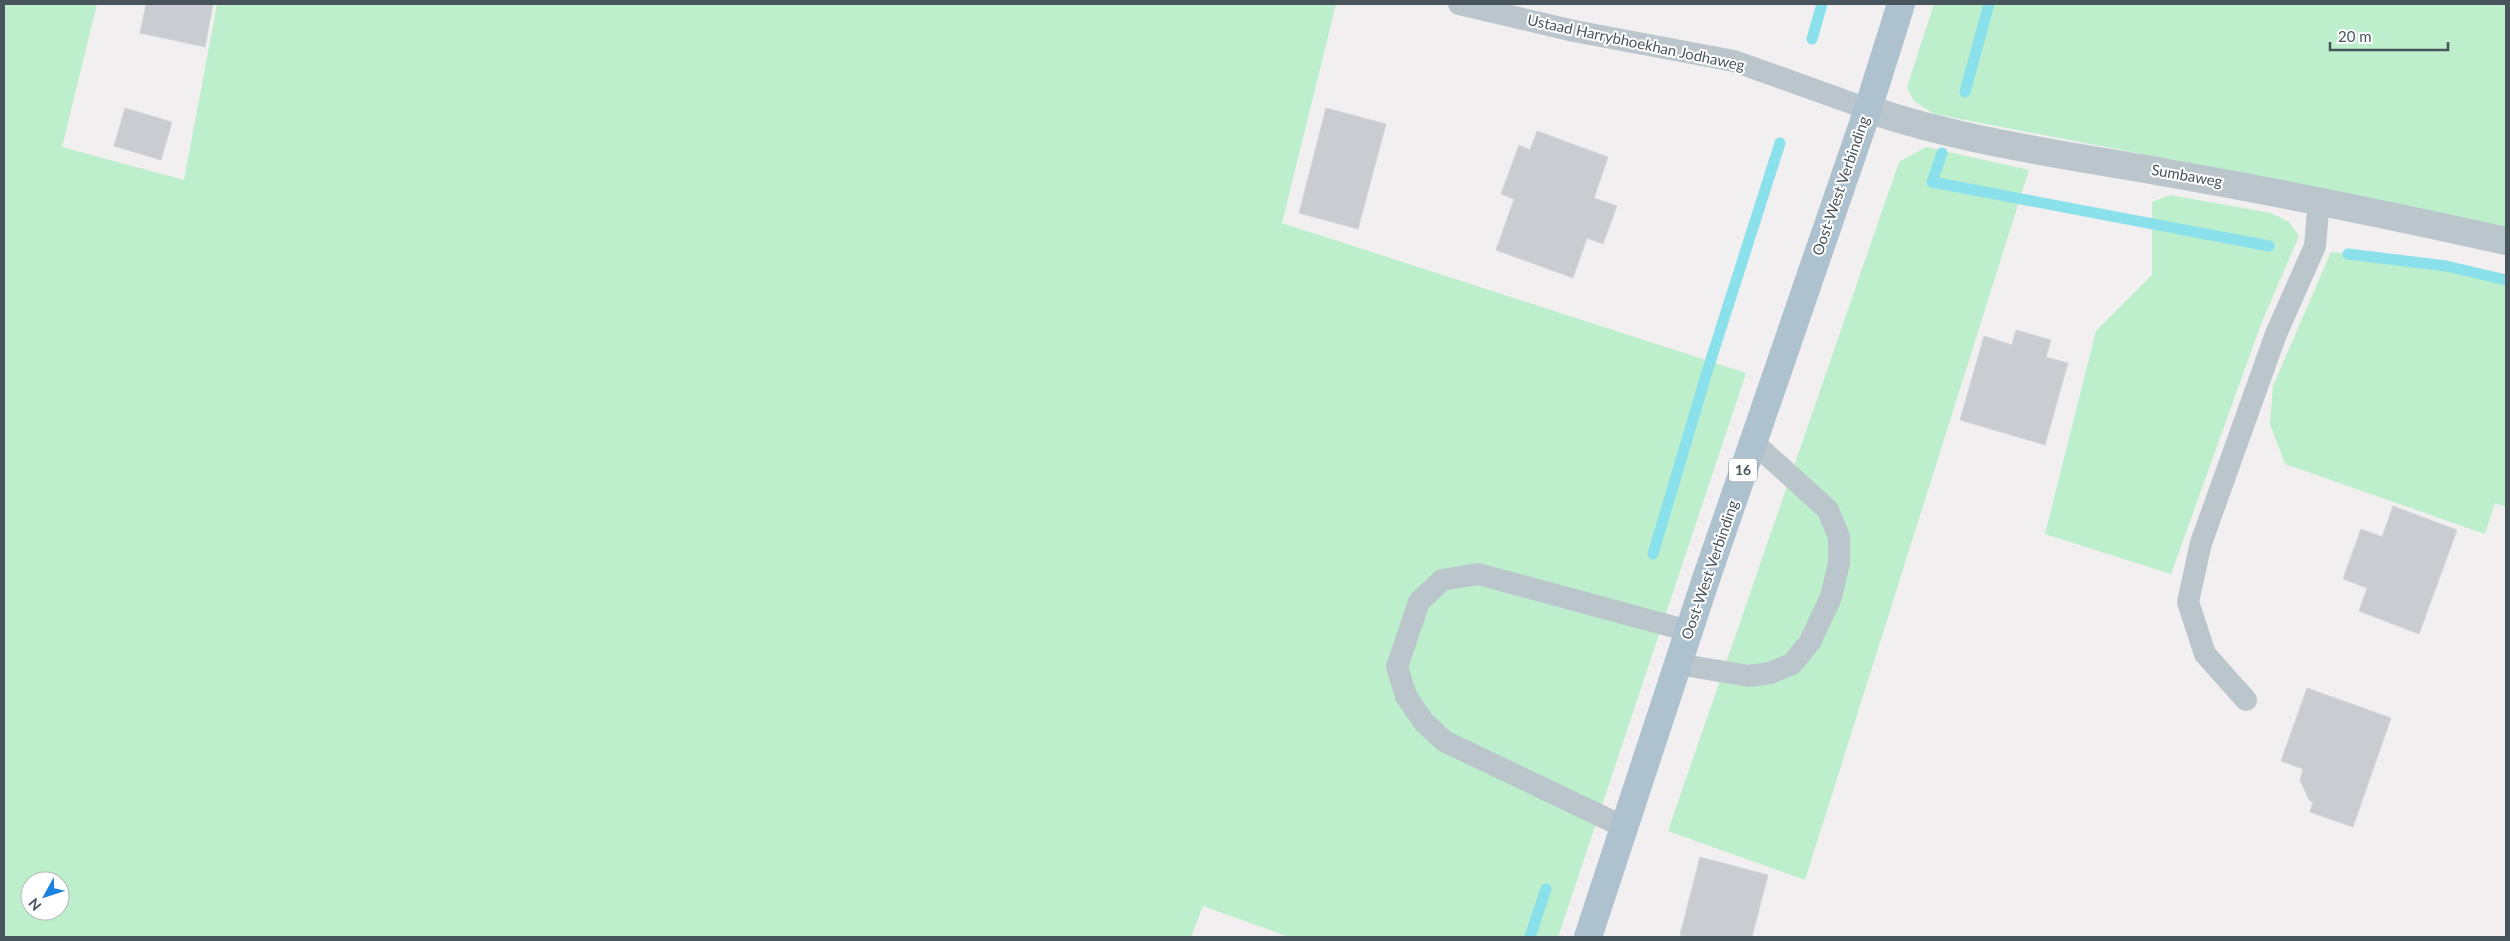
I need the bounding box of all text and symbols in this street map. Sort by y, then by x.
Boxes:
street label: Ustaad Harrybhoekhan Jodhaweg [1526,10,1747,74]
scale bar [2330,20,2448,52]
text: 20 m [2338,27,2372,45]
street label: Oost-West Verbinding [1808,113,1872,258]
street label: Sumbaweg [2150,160,2224,190]
road number: 16 [1729,458,1757,482]
street label: Oost-West Verbinding [1677,497,1741,642]
north arrow [20,871,70,921]
text: N [25,895,45,914]

